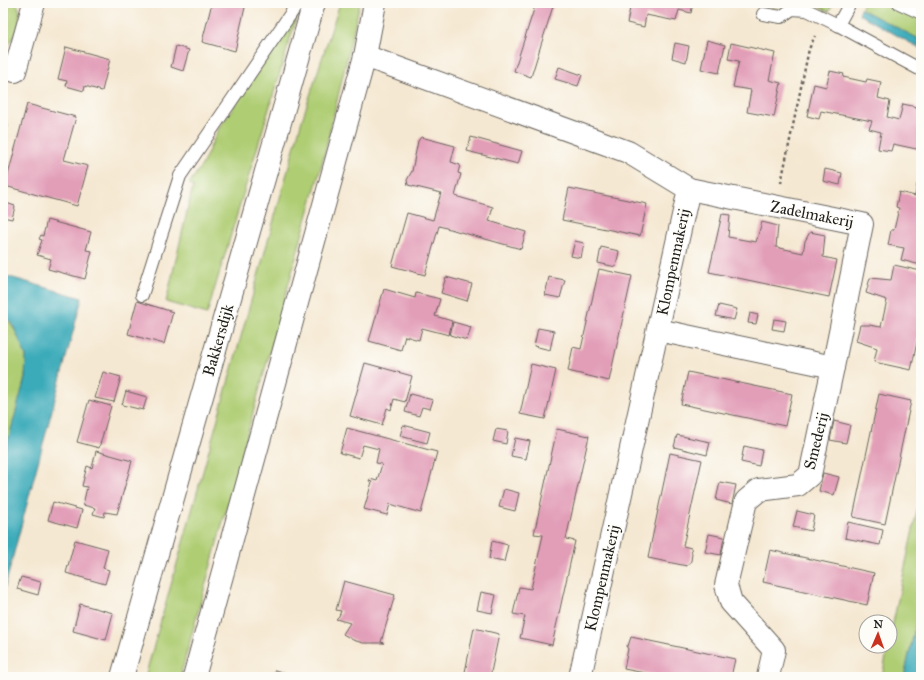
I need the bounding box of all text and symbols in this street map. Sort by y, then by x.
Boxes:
street label: Zadelmakerij [769,197,855,231]
street label: Klompenmakerij [652,207,694,317]
street label: Bakkersdijk [199,301,238,378]
street label: Smederij [800,410,832,472]
street label: Klompenmakerij [580,523,624,633]
north arrow [858,614,898,654]
text: N [873,618,884,631]

